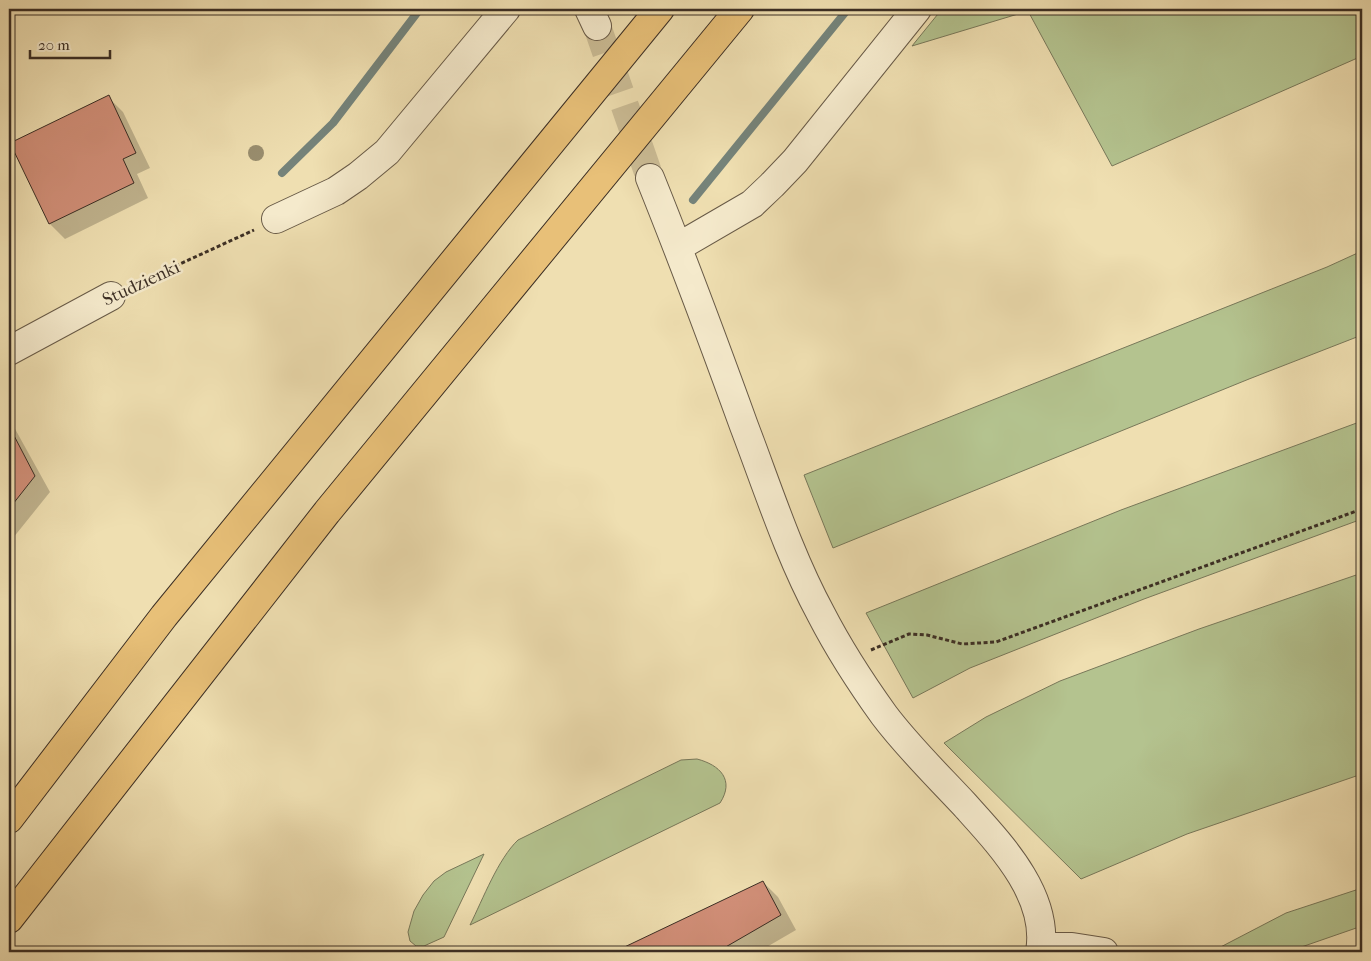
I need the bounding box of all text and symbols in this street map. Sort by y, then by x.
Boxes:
scale bar [30,28,110,60]
text: 20 m [38,36,70,54]
street label: Studzienki [99,256,184,310]

